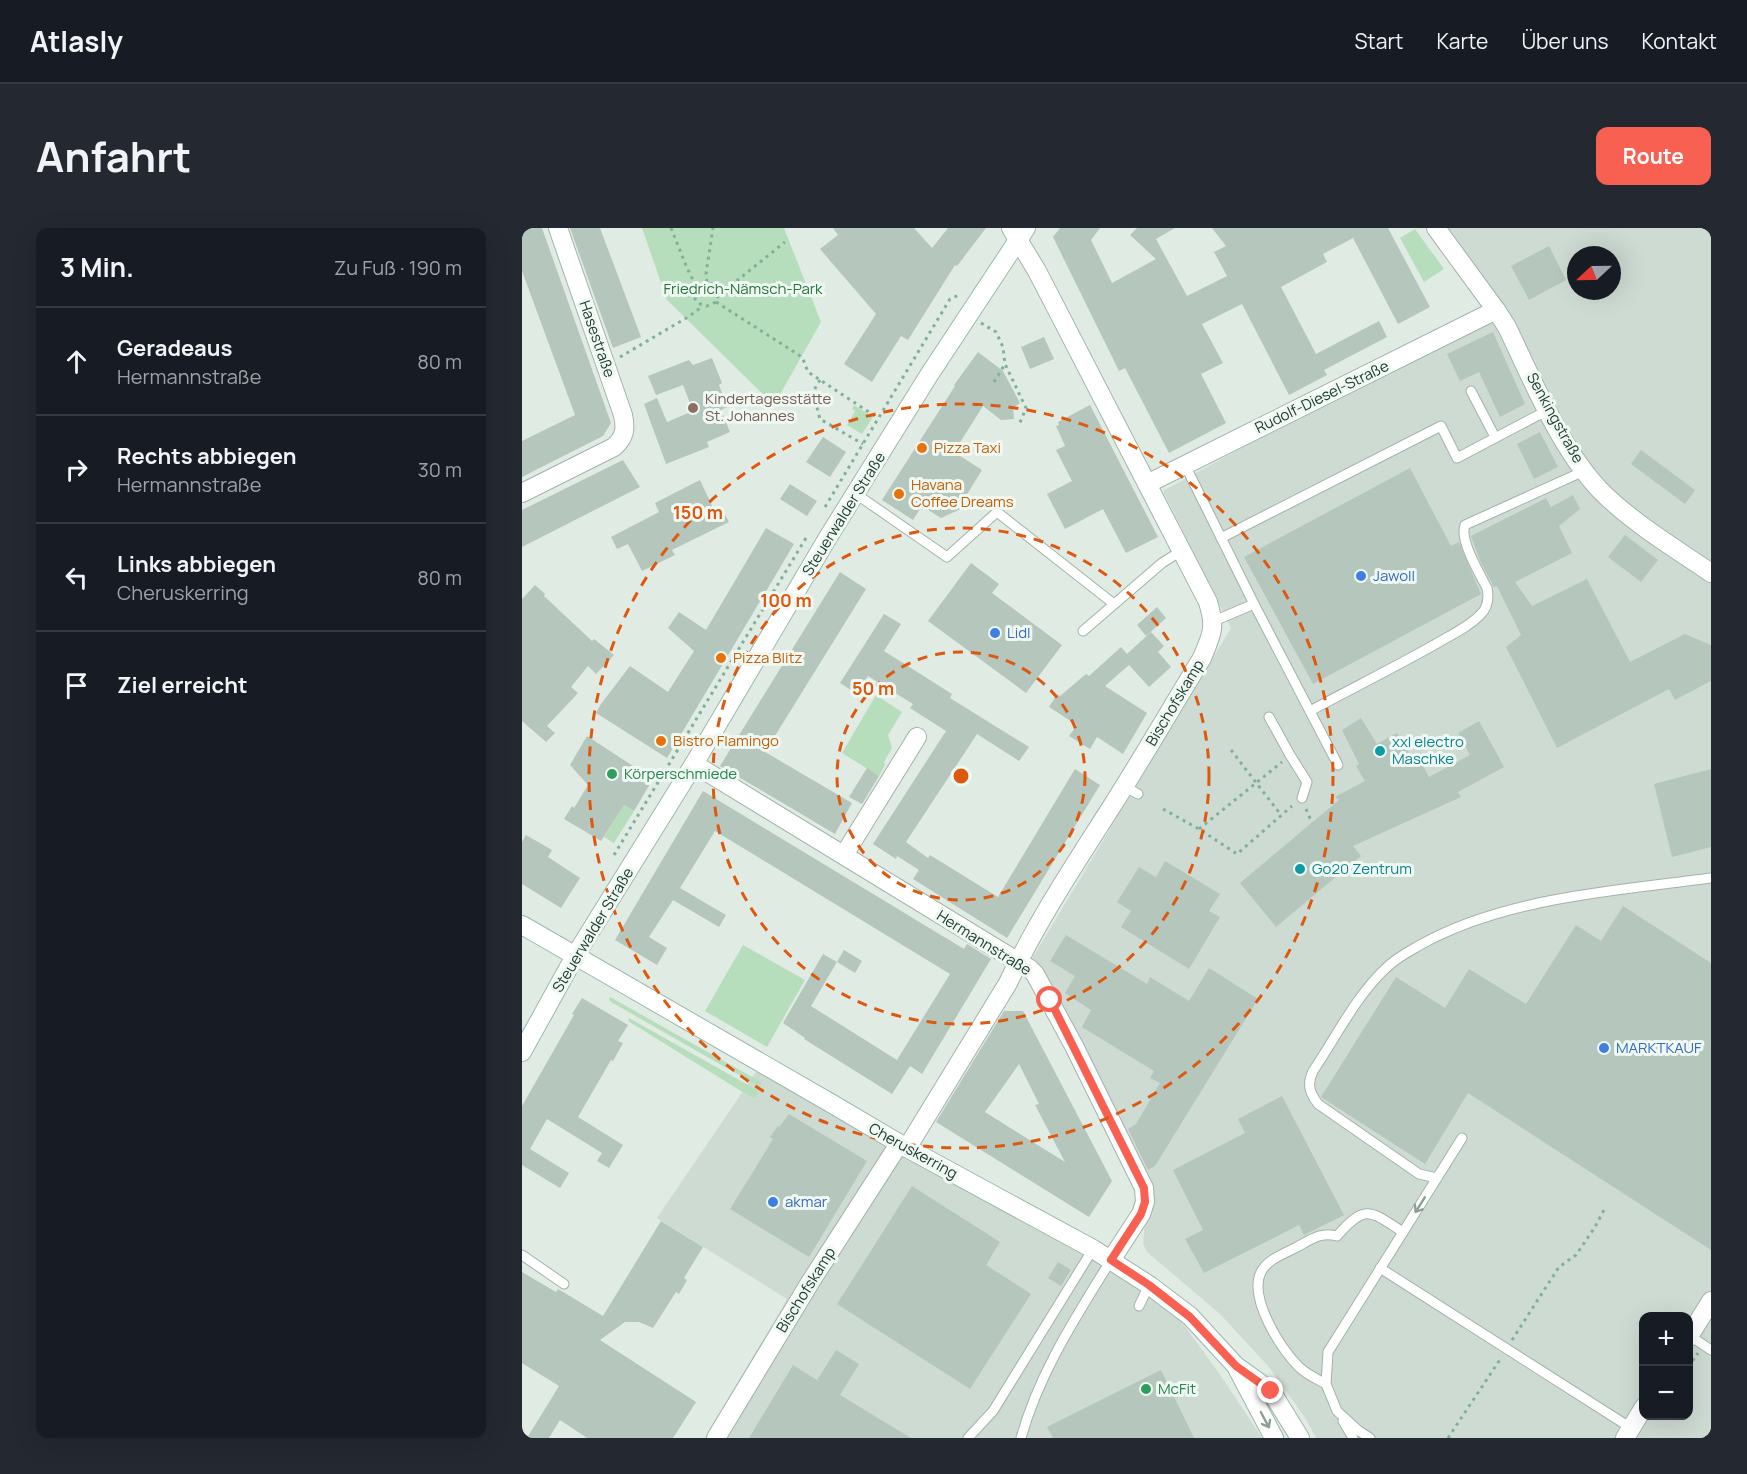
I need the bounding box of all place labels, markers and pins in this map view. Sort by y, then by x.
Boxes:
place label: Kindertagesstätte St. Johannes [705,388,832,426]
marker: Kindertagesstätte St. Johannes [686,401,700,415]
place label: Pizza Taxi [934,437,1001,458]
marker: Pizza Taxi [915,441,929,455]
place label: Havana Coffee Dreams [911,474,1014,512]
marker: Havana Coffee Dreams [892,487,906,501]
place label: Jawoll [1373,565,1415,586]
marker: Jawoll [1354,569,1368,583]
place label: Lidl [1007,622,1031,643]
marker: Lidl [988,626,1002,640]
place label: Pizza Blitz [733,647,803,668]
marker: Pizza Blitz [714,651,728,665]
place label: Bistro Flamingo [673,730,779,751]
place label: xxl electro Maschke [1392,731,1464,769]
marker: Bistro Flamingo [654,734,668,748]
marker: xxl electro Maschke [1373,744,1387,758]
place label: Körperschmiede [624,763,737,784]
centre of rings [951,766,971,786]
marker: Körperschmiede [605,767,619,781]
place label: Go20 Zentrum [1312,858,1412,879]
marker: Go20 Zentrum [1293,862,1307,876]
place label: MARKTKAUF [1616,1037,1702,1058]
marker: MARKTKAUF [1597,1041,1611,1055]
place label: akmar [785,1191,828,1212]
marker: akmar [766,1195,780,1209]
place label: McFit [1158,1378,1196,1399]
marker: McFit [1139,1382,1153,1396]

